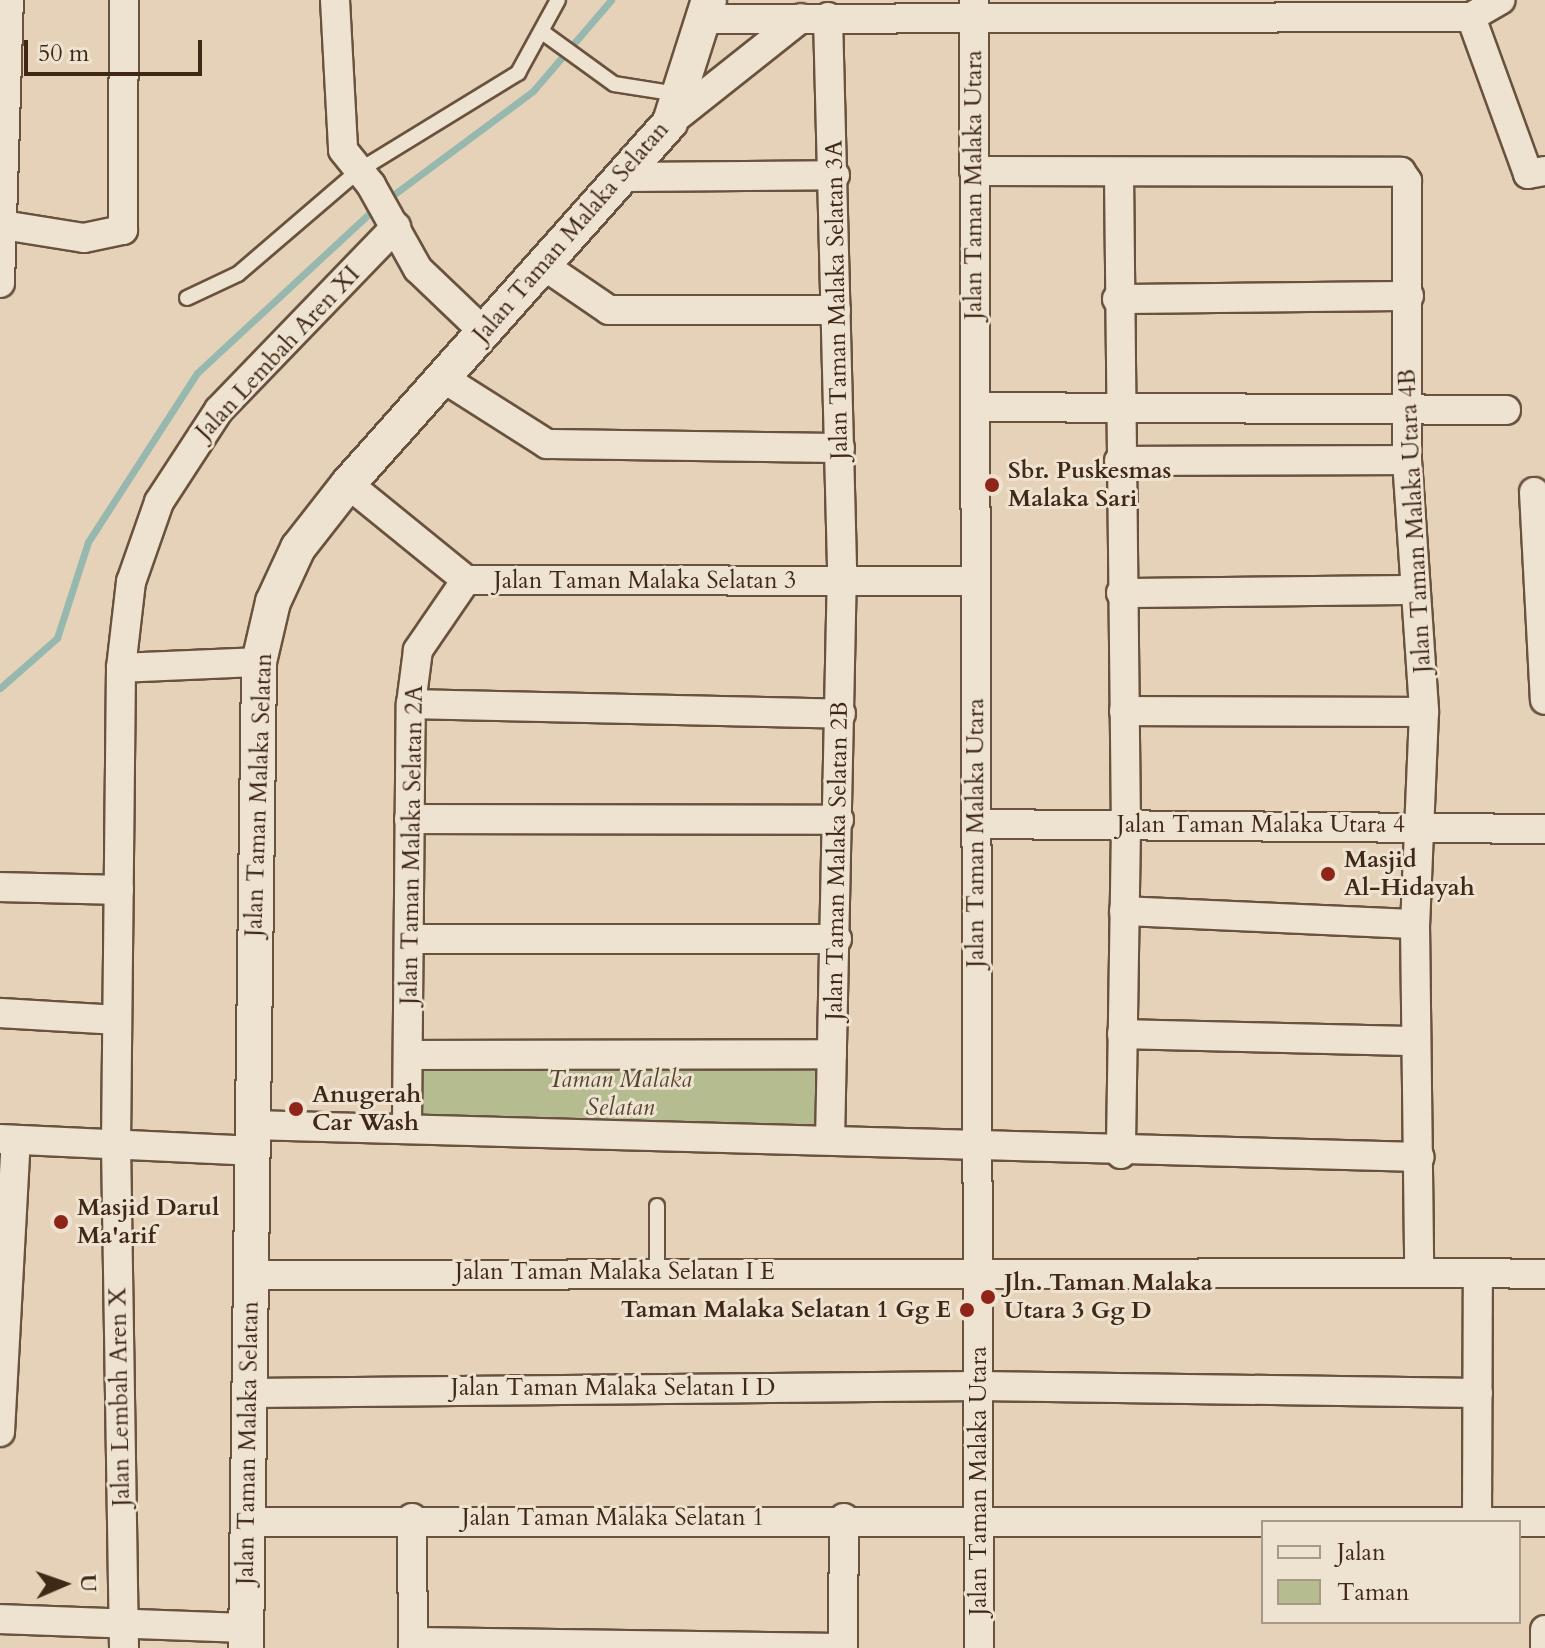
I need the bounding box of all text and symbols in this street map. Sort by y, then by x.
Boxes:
scale bar [28,24,206,74]
text: 50 m [38,37,89,70]
street label: Jalan Taman Malaka Utara [960,50,988,320]
street label: Jalan Taman Malaka Selatan [467,115,675,349]
street label: Jalan Taman Malaka Selatan 3A [820,140,854,460]
street label: Jalan Lembah Aren XI [190,260,366,446]
street label: Jalan Taman Malaka Utara 4B [1393,368,1437,674]
place label: Sbr. Puskesmas Malaka Sari [1008,457,1172,513]
marker: Sbr. Puskesmas Malaka Sari [983,476,1001,494]
street label: Jalan Taman Malaka Selatan 3 [494,567,796,595]
street label: Jalan Taman Malaka Selatan [240,653,278,937]
street label: Jalan Taman Malaka Selatan 2A [395,685,429,1005]
street label: Jalan Taman Malaka Utara [962,698,990,968]
street label: Jalan Taman Malaka Selatan 2B [820,701,854,1021]
street label: Jalan Taman Malaka Utara 4 [1117,811,1405,839]
place label: Masjid Al-Hidayah [1344,846,1475,902]
marker: Masjid Al-Hidayah [1319,865,1337,883]
park label: Taman Malaka Selatan [548,1066,692,1122]
place label: Anugerah Car Wash [312,1081,421,1137]
marker: Anugerah Car Wash [287,1100,305,1118]
place label: Masjid Darul Ma'arif [77,1194,219,1250]
marker: Masjid Darul Ma'arif [52,1213,70,1231]
street label: Jalan Taman Malaka Selatan I E [455,1258,775,1286]
place label: Jln. Taman Malaka Utara 3 Gg D [1004,1269,1213,1325]
street label: Jalan Lembah Aren X [104,1287,136,1507]
marker: Jln. Taman Malaka Utara 3 Gg D [979,1288,997,1306]
place label: Taman Malaka Selatan 1 Gg E [621,1296,951,1324]
street label: Jalan Taman Malaka Selatan [231,1301,265,1585]
marker: Taman Malaka Selatan 1 Gg E [958,1301,976,1319]
street label: Jalan Taman Malaka Utara [965,1346,993,1616]
street label: Jalan Taman Malaka Selatan I D [451,1374,775,1402]
street label: Jalan Taman Malaka Selatan 1 [462,1504,764,1532]
legend [1261,1520,1521,1624]
text: Jalan [1337,1536,1386,1569]
north arrow [24,1544,104,1624]
text: U [73,1574,103,1593]
text: Taman [1337,1576,1409,1609]

